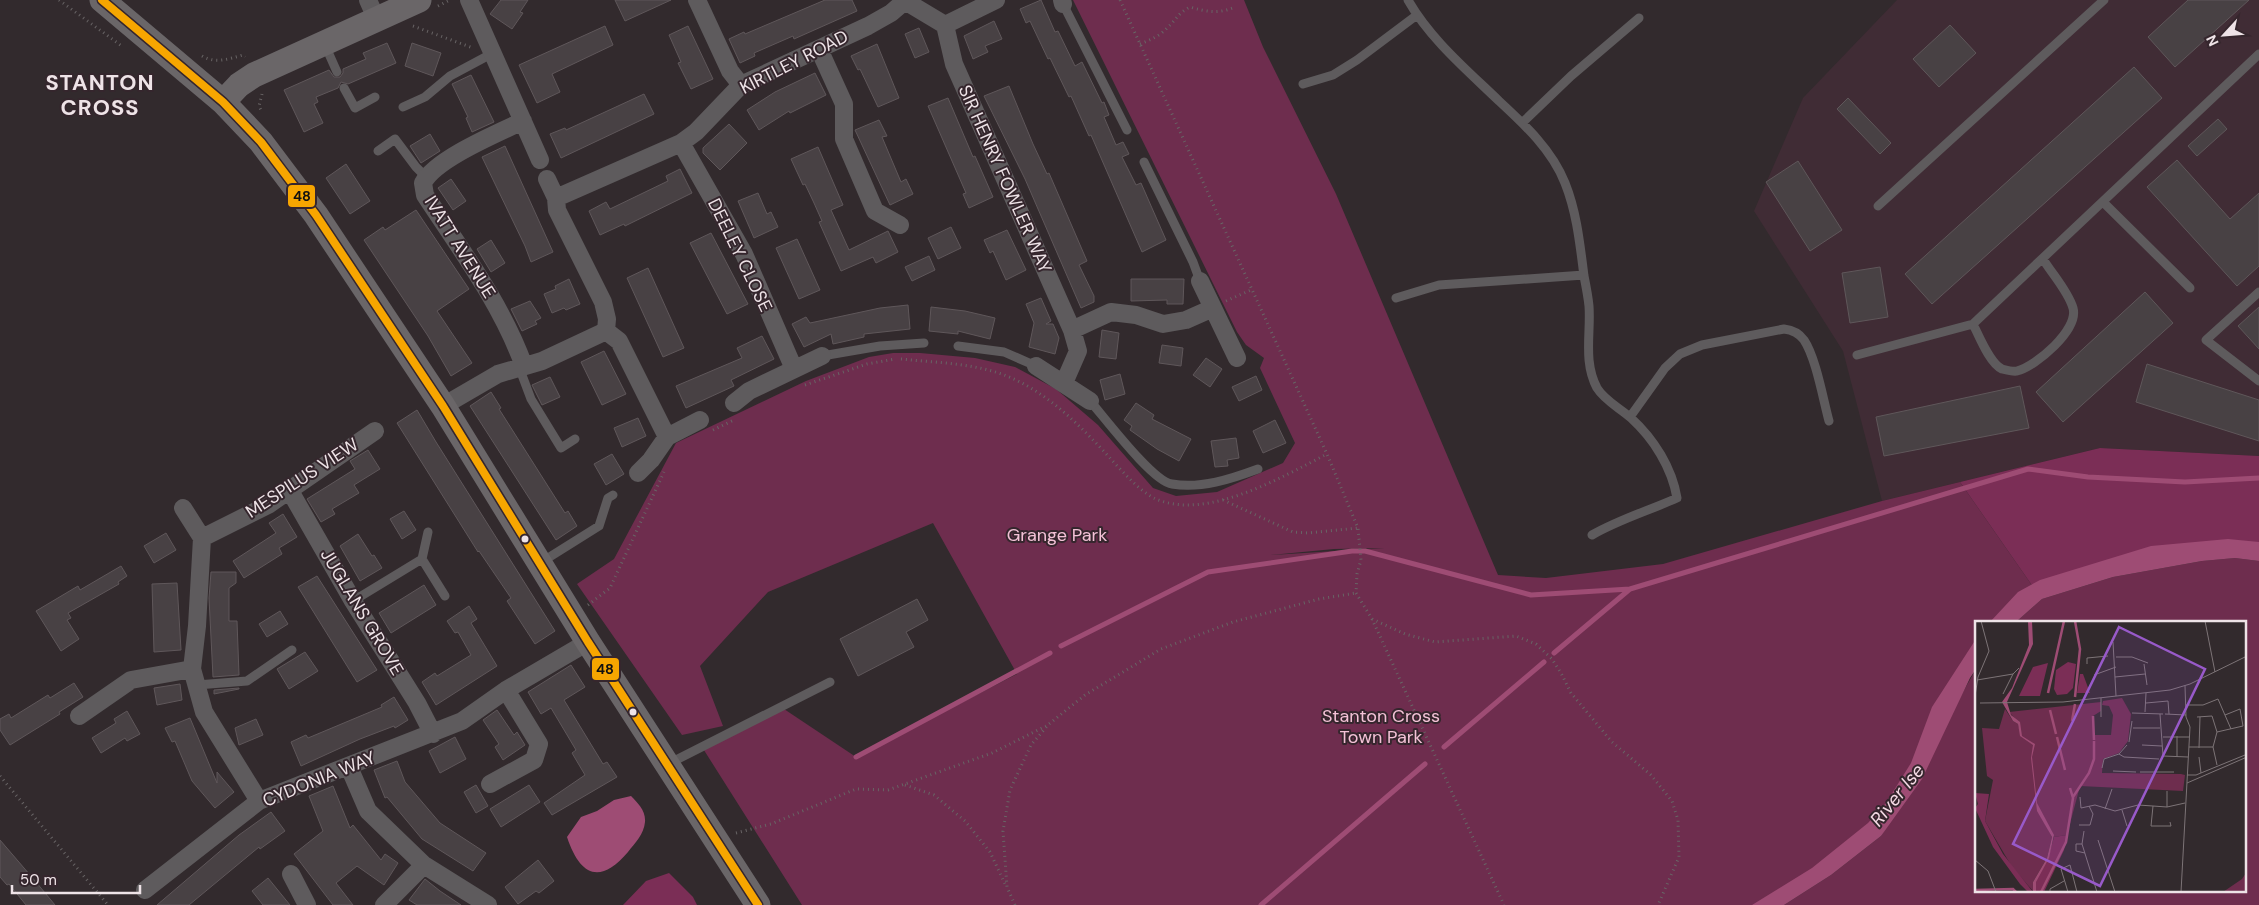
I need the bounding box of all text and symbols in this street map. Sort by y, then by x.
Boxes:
north arrow [2199,10,2249,60]
street label: KIRTLEY ROAD [736,24,852,100]
text: N [2202,32,2223,49]
district label: STANTON CROSS [45,68,155,122]
street label: SIR HENRY FOWLER WAY [953,81,1058,277]
line badge: 48 [287,184,316,208]
text: 48 [293,187,311,205]
street label: IVATT AVENUE [419,191,501,303]
street label: DEELEY CLOSE [702,194,778,316]
street label: MESPILUS VIEW [241,432,363,524]
park label: Grange Park [1007,523,1107,547]
unlabelled marker [520,534,530,544]
street label: JUGLANS GROVE [315,544,409,680]
inset map [1975,621,2246,892]
line badge: 48 [591,657,620,681]
text: 48 [596,660,614,678]
park label: Stanton Cross Town Park [1322,704,1440,749]
unlabelled marker [628,707,638,717]
street label: CYDONIA WAY [259,745,380,813]
water label: River Ise [1864,758,1930,831]
scale bar [12,862,140,894]
text: 50 m [20,870,57,890]

